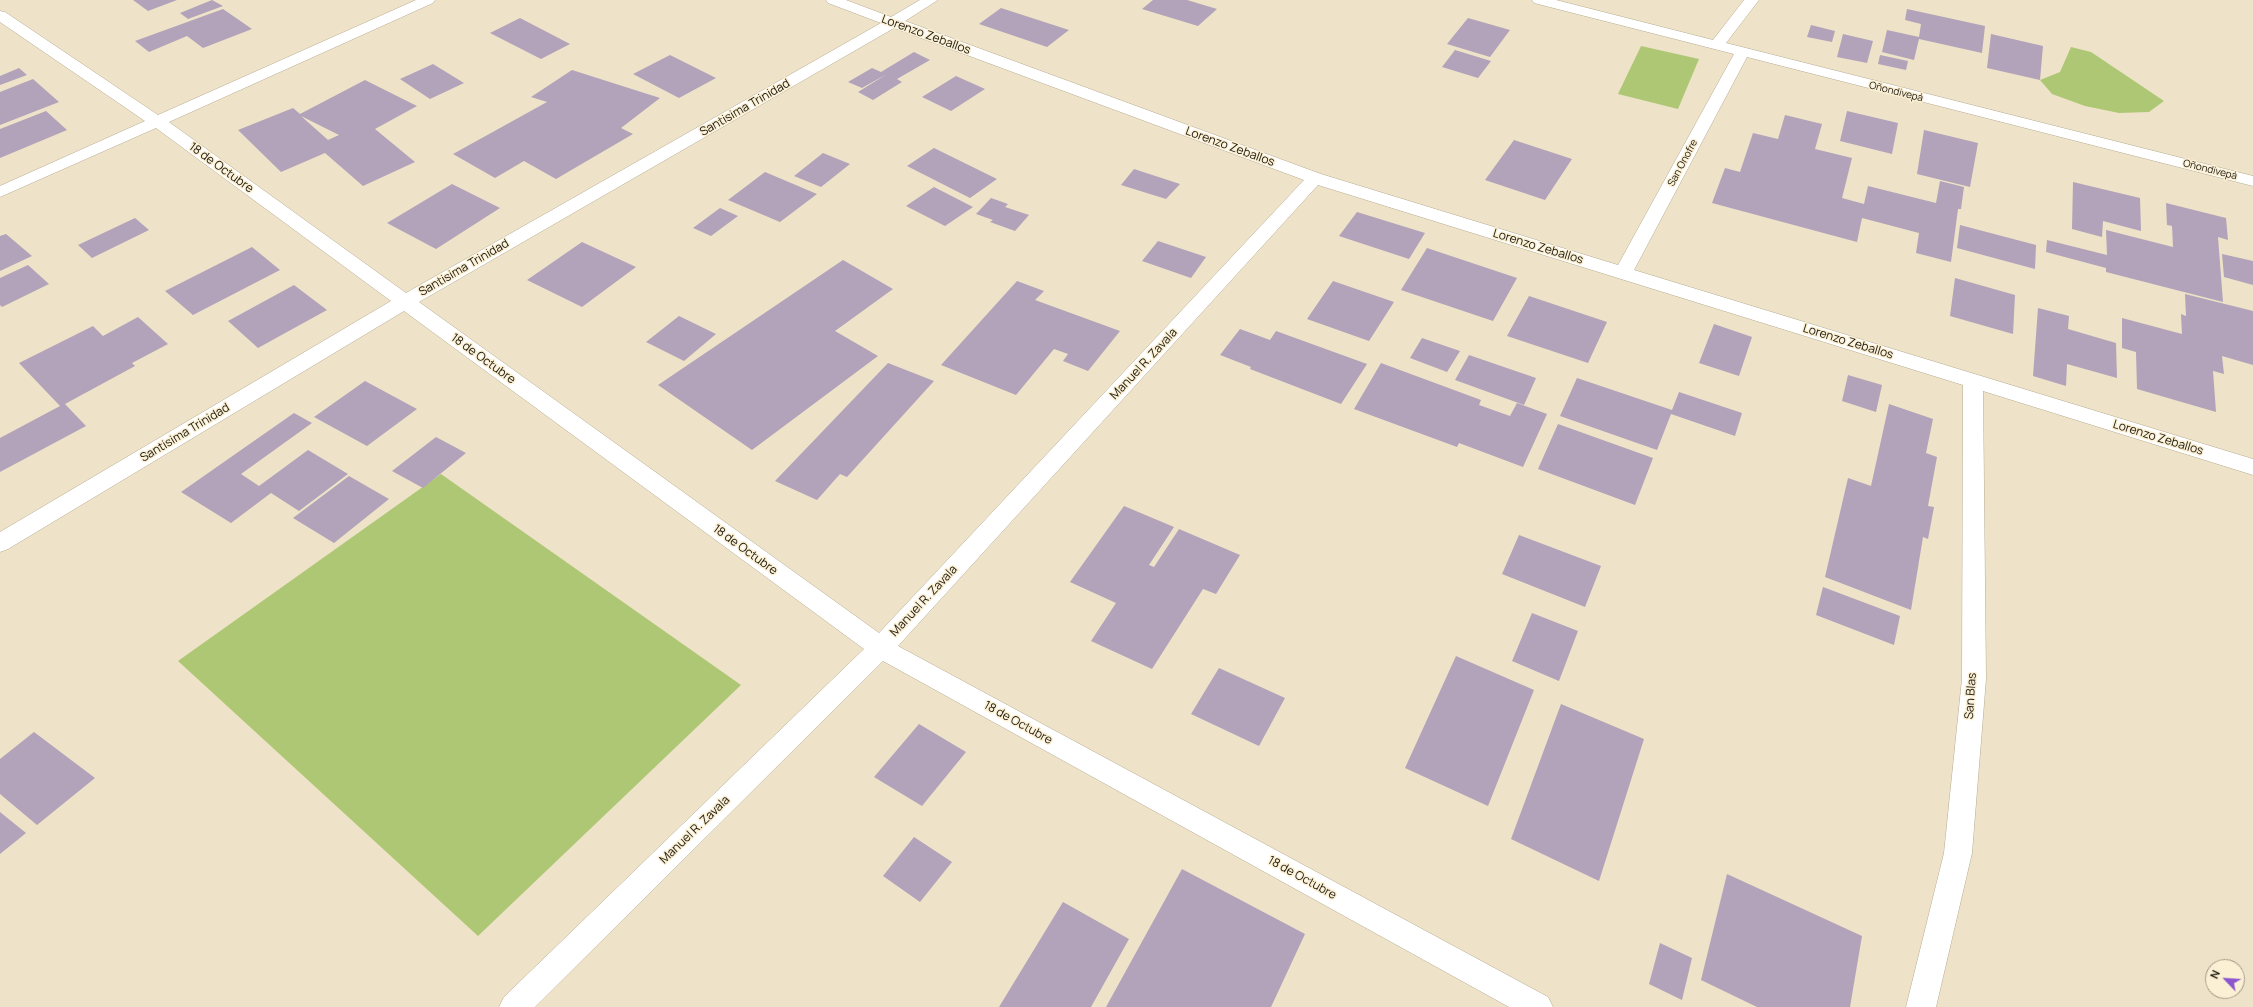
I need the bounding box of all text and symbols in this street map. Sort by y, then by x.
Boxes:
street label: Lorenzo Zeballos [879,12,973,58]
street label: Santisima Trinidad [697,76,793,140]
street label: Oñondivepá [1868,79,1924,105]
street label: Lorenzo Zeballos [1183,124,1277,170]
street label: San Onofre [1666,137,1700,189]
street label: 18 de Octubre [186,140,256,196]
street label: Oñondivepá [2182,157,2238,183]
street label: Lorenzo Zeballos [1491,226,1585,268]
street label: Santisima Trinidad [416,236,512,300]
street label: Lorenzo Zeballos [1801,321,1895,363]
street label: Manuel R. Zavala [1107,325,1181,403]
street label: 18 de Octubre [448,331,518,387]
street label: Santisima Trinidad [138,401,232,465]
street label: Lorenzo Zeballos [2111,417,2205,459]
street label: 18 de Octubre [710,522,780,578]
street label: Manuel R. Zavala [887,562,961,640]
street label: San Blas [1962,672,1980,720]
street label: 18 de Octubre [981,698,1055,748]
street label: Manuel R. Zavala [657,793,733,867]
street label: 18 de Octubre [1265,853,1339,903]
north arrow [2205,959,2245,999]
text: N [2206,967,2223,981]

